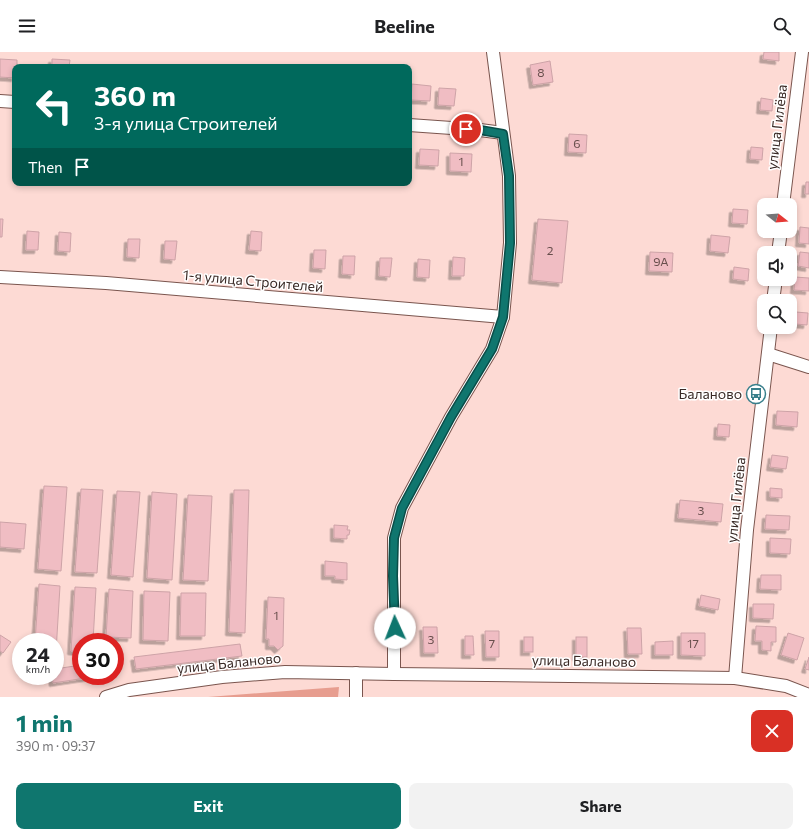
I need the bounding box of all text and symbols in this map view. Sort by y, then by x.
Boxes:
icon: menu [16,15,38,37]
text: Beeline [374,15,435,37]
icon: search [771,15,793,37]
house number: 8 [537,65,545,79]
text: 360 m [94,78,176,112]
icon: left [28,80,80,132]
street label: улица Гилёва [763,83,790,171]
text: 3-я улица Строителей [94,112,278,134]
pin [449,112,483,146]
icon: arrive [455,118,477,140]
house number: 6 [573,136,581,150]
house number: 1 [458,154,464,168]
icon: arrive [71,156,93,178]
text: Then [28,158,63,176]
north arrow [757,198,797,238]
map controls [757,198,797,334]
house number: 2 [547,243,554,257]
button: sound [757,246,797,286]
house number: 9А [653,254,669,268]
street label: 1-я улица Строителей [182,266,324,295]
button: search [757,294,797,334]
bus stop icon: Баланово [745,383,767,405]
place label: Баланово [678,385,742,402]
street label: улица Гилёва [723,456,748,544]
house number: 3 [698,503,705,517]
position arrow [374,607,416,649]
house number: 1 [273,608,279,622]
house number: 3 [428,632,435,646]
speed limit sign: 30 [72,633,124,685]
house number: 7 [489,636,495,650]
house number: 17 [687,636,699,650]
text: 24 [26,642,50,666]
street label: улица Баланово [176,649,282,676]
street label: улица Баланово [532,651,636,670]
text: km/h [26,663,50,675]
text: 1 min [16,708,73,737]
button: close [751,710,793,752]
text: 390 m · 09:37 [16,738,95,754]
button: Exit [16,783,401,829]
button: Share [409,783,793,829]

